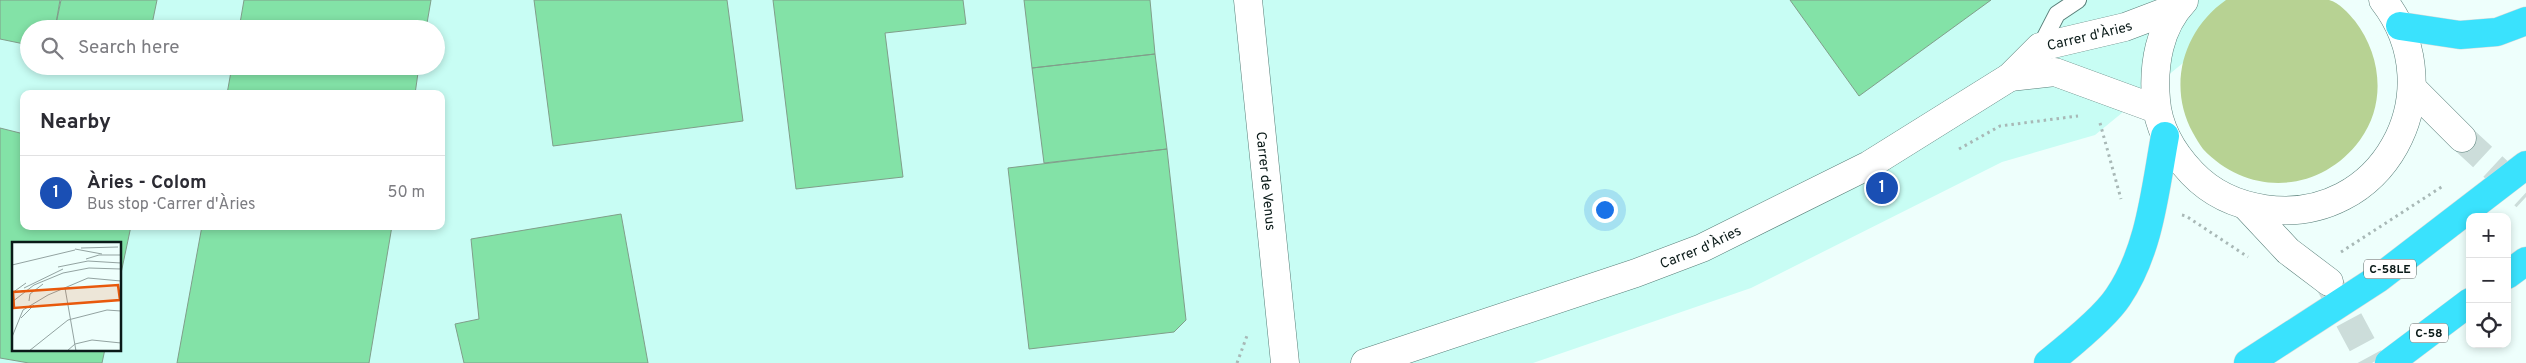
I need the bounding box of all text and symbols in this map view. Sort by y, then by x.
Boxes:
street label: Carrer d'Àries [2046,18,2135,55]
search box [20,20,445,75]
icon: search [38,34,66,62]
text: Search here [78,36,180,60]
text: Nearby [40,109,111,136]
street label: Carrer de Venus [1251,131,1278,232]
pin: 1 [1866,169,1898,207]
text: Àries - Colom [87,171,207,195]
text: 1 [53,183,59,203]
text: 50 m [388,183,425,203]
text: Bus stop · Carrer d'Àries [87,195,256,215]
your location [1592,197,1618,223]
map controls [2466,213,2511,348]
button: + [2466,213,2511,258]
street label: Carrer d'Àries [1658,223,1744,273]
inset map [12,242,121,350]
button: − [2466,258,2511,303]
road number: C-58LE [2364,260,2416,278]
button: locate [2466,303,2511,348]
road number: C-58 [2410,323,2448,342]

